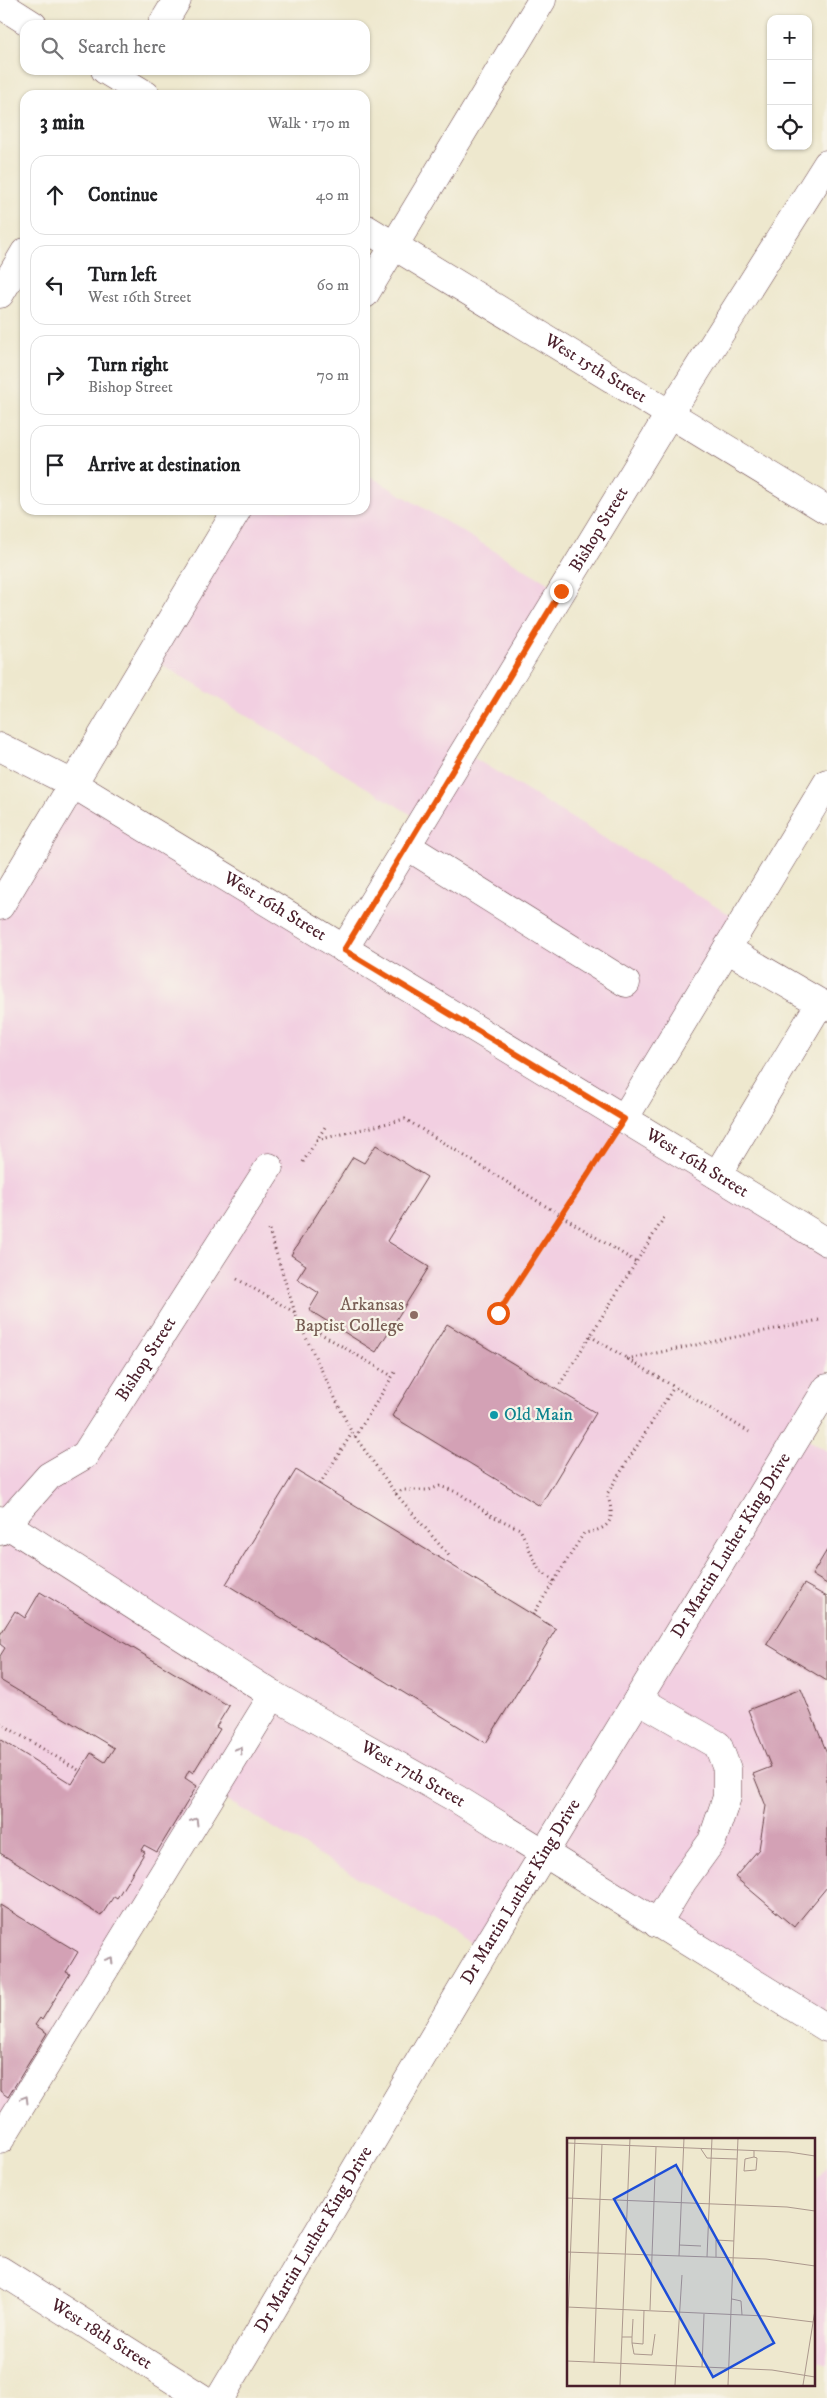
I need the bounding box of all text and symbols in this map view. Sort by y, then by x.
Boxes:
map controls [767,15,812,150]
button: + [767,15,812,60]
search box [20,20,370,75]
icon: search [38,34,66,62]
text: Search here [78,36,166,59]
button: − [767,60,812,105]
button: locate [767,105,812,150]
text: 3 min [40,110,85,136]
text: Walk · 170 m [268,113,350,133]
icon: ahead [41,181,69,209]
text: Continue [88,184,158,207]
text: 40 m [316,185,349,205]
text: Turn left [88,264,157,287]
icon: left [41,271,69,299]
text: 60 m [317,275,349,295]
text: West 16th Street [88,287,191,307]
street label: West 15th Street [539,329,651,408]
text: Turn right [88,354,168,377]
icon: right [41,361,69,389]
text: 70 m [317,365,349,385]
text: Bishop Street [88,377,173,397]
icon: arrive [41,451,69,479]
text: Arrive at destination [88,454,240,477]
street label: Bishop Street [565,483,634,576]
route end [550,580,573,603]
street label: West 16th Street [219,866,330,946]
street label: West 16th Street [641,1123,753,1203]
place label: Arkansas Baptist College [295,1294,404,1337]
route start [487,1302,510,1325]
marker: Arkansas Baptist College [408,1309,420,1321]
street label: Bishop Street [111,1313,181,1405]
place label: Old Main [504,1404,574,1426]
marker: Old Main [488,1409,500,1421]
street label: Dr Martin Luther King Drive [667,1449,796,1642]
street label: West 17th Street [356,1735,469,1812]
one-way arrow [232,1747,242,1756]
street label: Dr Martin Luther King Drive [456,1795,585,1988]
one-way arrow [188,1818,198,1827]
one-way arrow [104,1956,114,1965]
one-way arrow [19,2095,29,2104]
inset map [567,2138,814,2386]
street label: Dr Martin Luther King Drive [250,2143,377,2337]
street label: West 18th Street [46,2293,156,2375]

